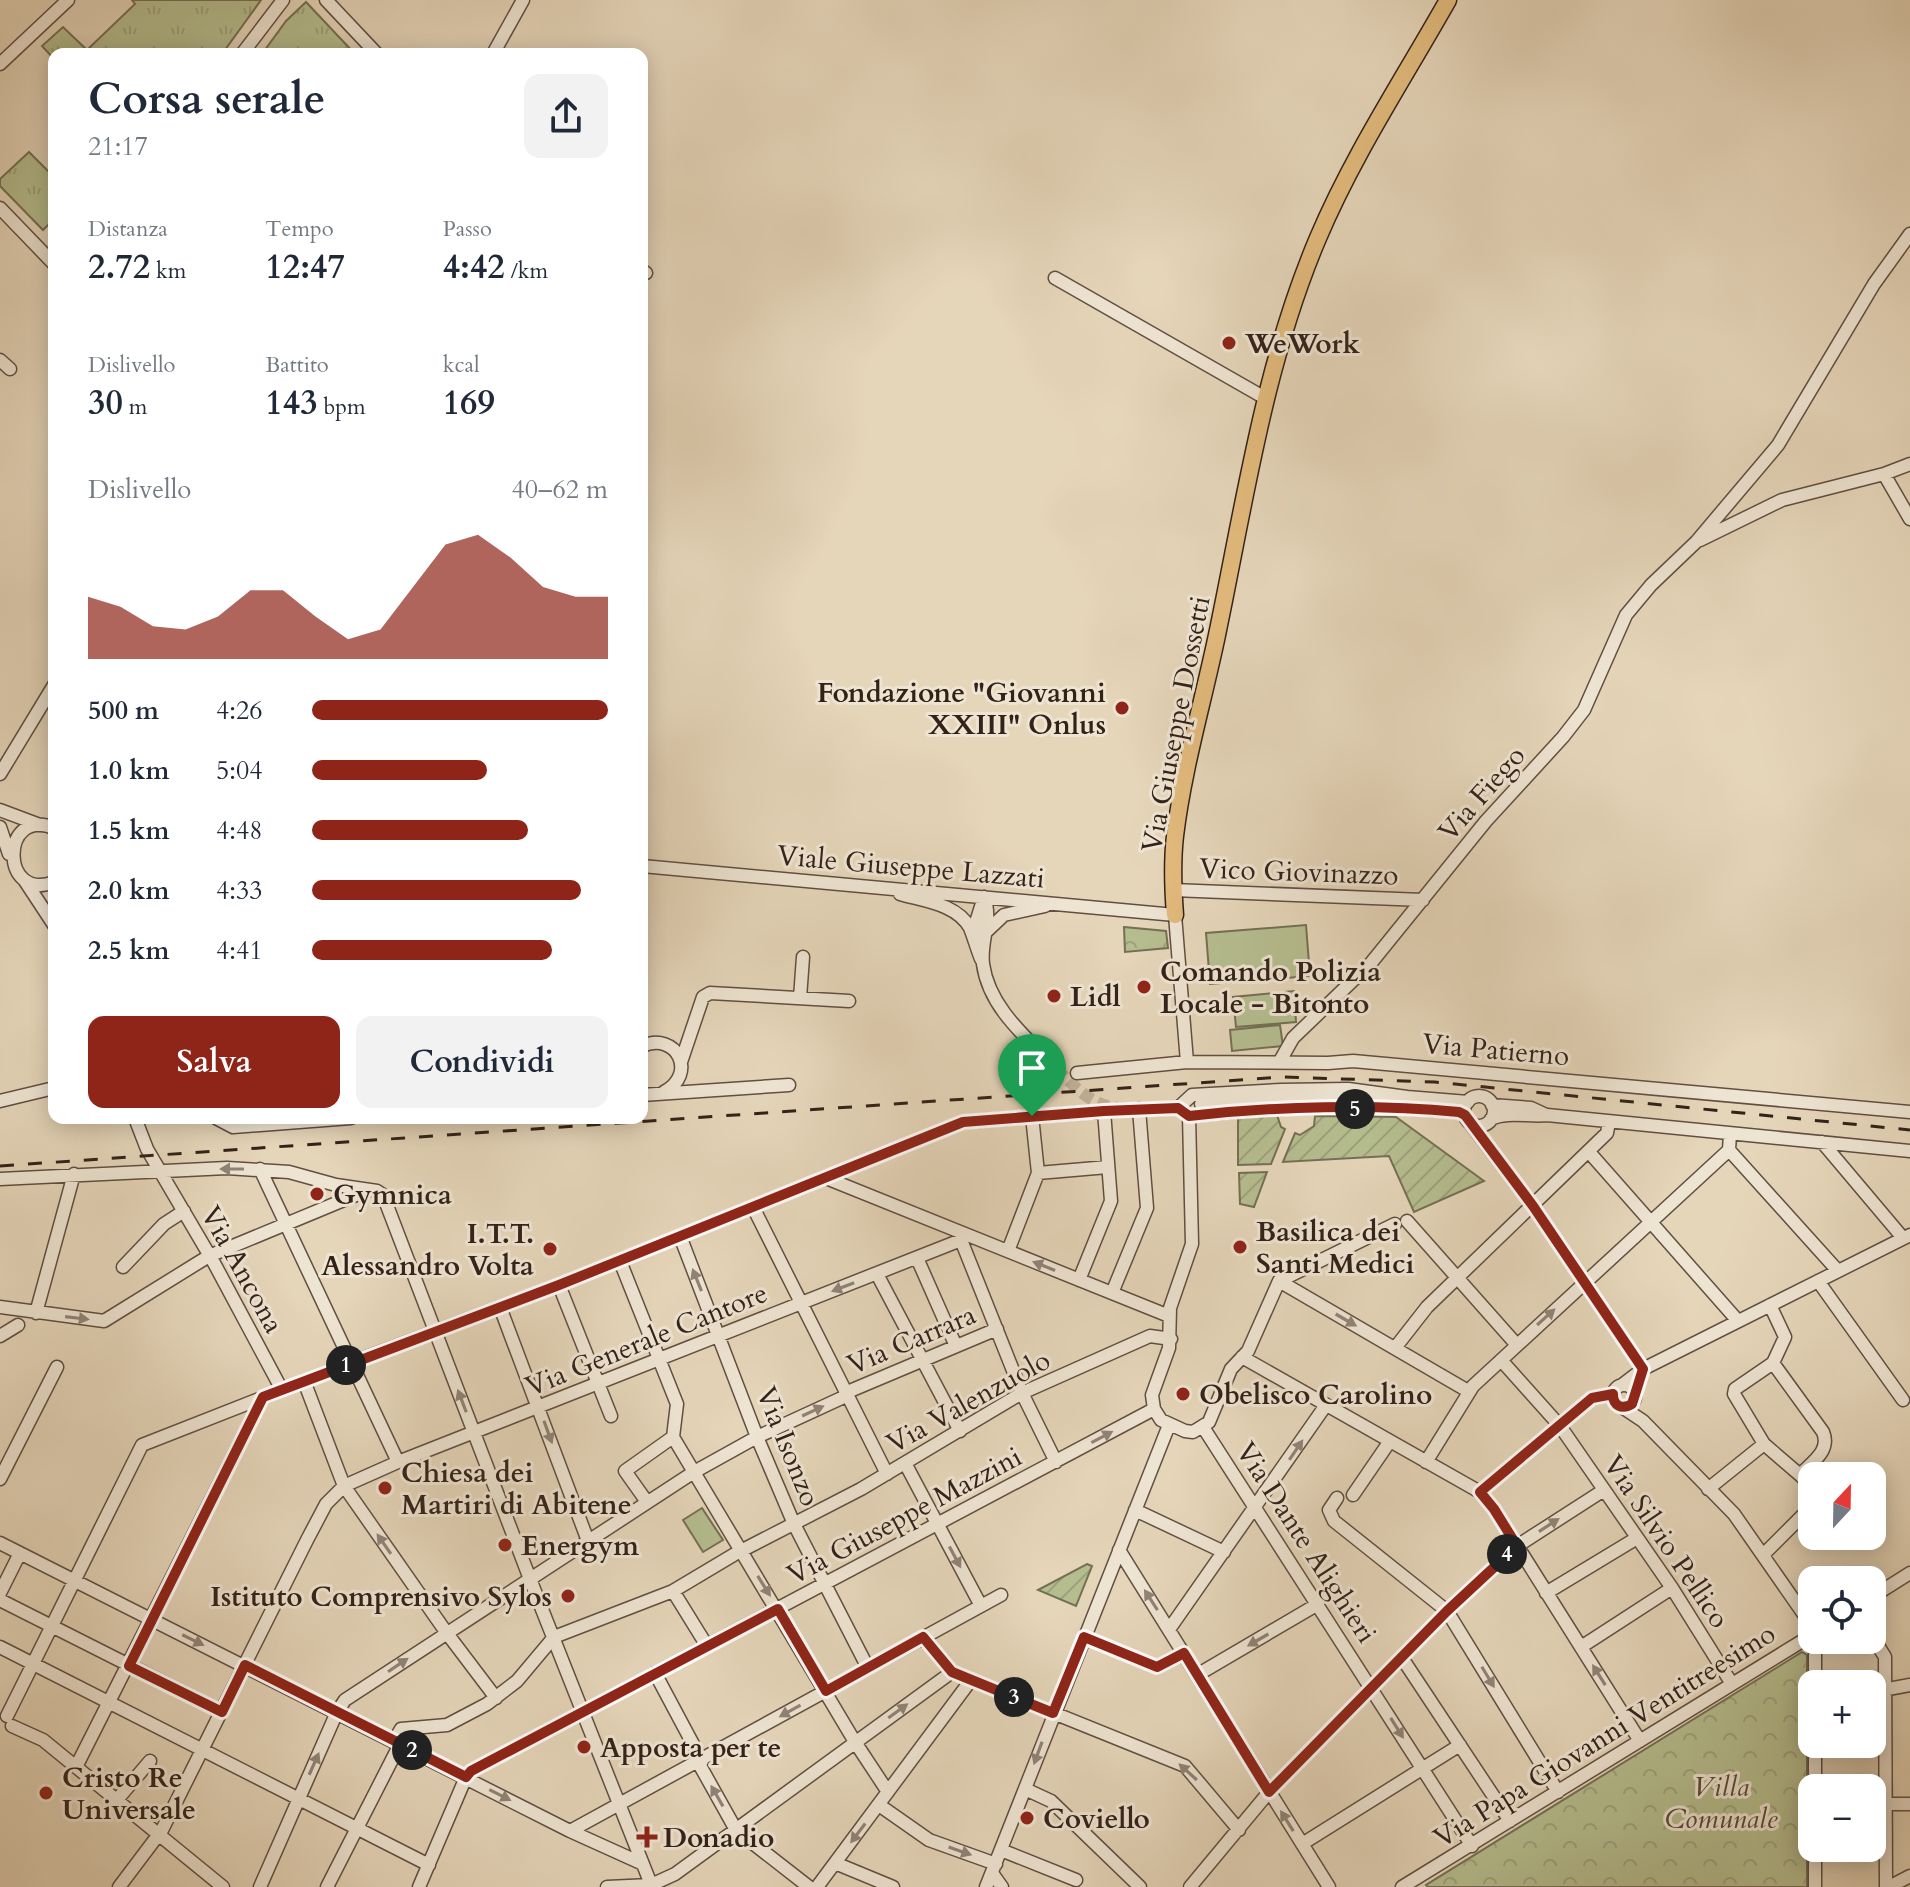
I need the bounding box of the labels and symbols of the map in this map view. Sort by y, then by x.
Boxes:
place label: WeWork [1244,325,1361,363]
marker: WeWork [1220,334,1238,352]
street label: Via Giuseppe Dossetti [1132,593,1220,856]
place label: Fondazione "Giovanni XXIII" Onlus [817,674,1106,744]
marker: Fondazione "Giovanni XXIII" Onlus [1113,699,1131,717]
street label: Via Fiego [1430,738,1534,850]
street label: Viale Giuseppe Lazzati [776,836,1046,898]
street label: Vico Giovinazzo [1199,850,1399,894]
place label: Comando Polizia Locale - Bitonto [1160,953,1381,1023]
place label: Lidl [1070,978,1121,1016]
marker: Comando Polizia Locale - Bitonto [1135,978,1153,996]
marker: Lidl [1045,987,1063,1005]
street label: Via Patierno [1421,1025,1571,1075]
pin [998,1034,1066,1116]
pin: 5 [1335,1089,1375,1129]
one-way arrow [219,1163,244,1175]
place label: Gymnica [333,1176,452,1214]
marker: Gymnica [308,1185,326,1203]
street label: Via Ancona [192,1199,293,1340]
place label: Basilica dei Santi Medici [1256,1213,1414,1283]
place label: I.T.T. Alessandro Volta [321,1215,534,1285]
marker: Basilica dei Santi Medici [1231,1238,1249,1256]
marker: I.T.T. Alessandro Volta [541,1240,559,1258]
one-way arrow [1032,1259,1056,1272]
one-way arrow [690,1268,703,1292]
street label: Via Generale Cantore [520,1274,773,1406]
one-way arrow [831,1281,855,1294]
street label: Via Carrara [841,1296,982,1384]
one-way arrow [1536,1309,1555,1327]
one-way arrow [65,1312,90,1325]
one-way arrow [1335,1313,1358,1327]
street label: Via Valenzuolo [880,1341,1057,1463]
pin: 1 [326,1345,366,1385]
place label: Obelisco Carolino [1199,1376,1432,1414]
street label: Via Isonzo [747,1381,829,1512]
marker: Obelisco Carolino [1174,1385,1192,1403]
one-way arrow [455,1389,468,1413]
one-way arrow [801,1404,825,1418]
one-way arrow [542,1420,555,1444]
one-way arrow [1091,1430,1113,1444]
street label: Via Dante Alighieri [1227,1435,1385,1651]
street label: Via Giuseppe Mazzini [780,1438,1029,1594]
one-way arrow [1288,1440,1303,1461]
street label: Via Silvio Pellico [1594,1448,1738,1636]
place label: Chiesa dei Martiri di Abitene [401,1454,632,1524]
north arrow [1798,1462,1886,1550]
marker: Chiesa dei Martiri di Abitene [376,1479,394,1497]
one-way arrow [1538,1518,1560,1532]
place label: Energym [521,1527,639,1565]
one-way arrow [377,1533,392,1554]
pin: 4 [1487,1534,1527,1574]
marker: Energym [496,1536,514,1554]
one-way arrow [948,1545,961,1568]
one-way arrow [756,1575,770,1597]
place label: Istituto Comprensivo Sylos [210,1578,552,1616]
marker: Istituto Comprensivo Sylos [559,1587,577,1605]
one-way arrow [1144,1589,1159,1610]
street label: Via Papa Giovanni Ventitreesimo [1426,1615,1783,1857]
one-way arrow [182,1633,205,1647]
one-way arrow [1247,1633,1269,1647]
one-way arrow [387,1658,408,1673]
one-way arrow [1591,1665,1606,1686]
one-way arrow [1481,1666,1495,1688]
pin: 3 [994,1677,1034,1717]
one-way arrow [779,1704,801,1718]
one-way arrow [887,1704,908,1720]
one-way arrow [1390,1717,1404,1739]
place label: Apposta per te [600,1729,781,1767]
pin: 2 [392,1730,432,1770]
marker: Apposta per te [575,1738,593,1756]
one-way arrow [1031,1741,1044,1765]
one-way arrow [307,1752,321,1776]
place label: Cristo Re Universale [62,1759,196,1829]
one-way arrow [1178,1763,1198,1781]
park label: Villa Comunale [1665,1768,1778,1838]
marker: Cristo Re Universale [37,1784,55,1802]
one-way arrow [710,1785,724,1807]
one-way arrow [489,1789,512,1802]
place label: Coviello [1043,1800,1150,1838]
marker: Coviello [1018,1809,1036,1827]
one-way arrow [1281,1810,1295,1832]
place label: Donadio [663,1819,774,1857]
one-way arrow [850,1822,866,1843]
marker: Donadio [638,1828,656,1846]
one-way arrow [948,1845,972,1858]

